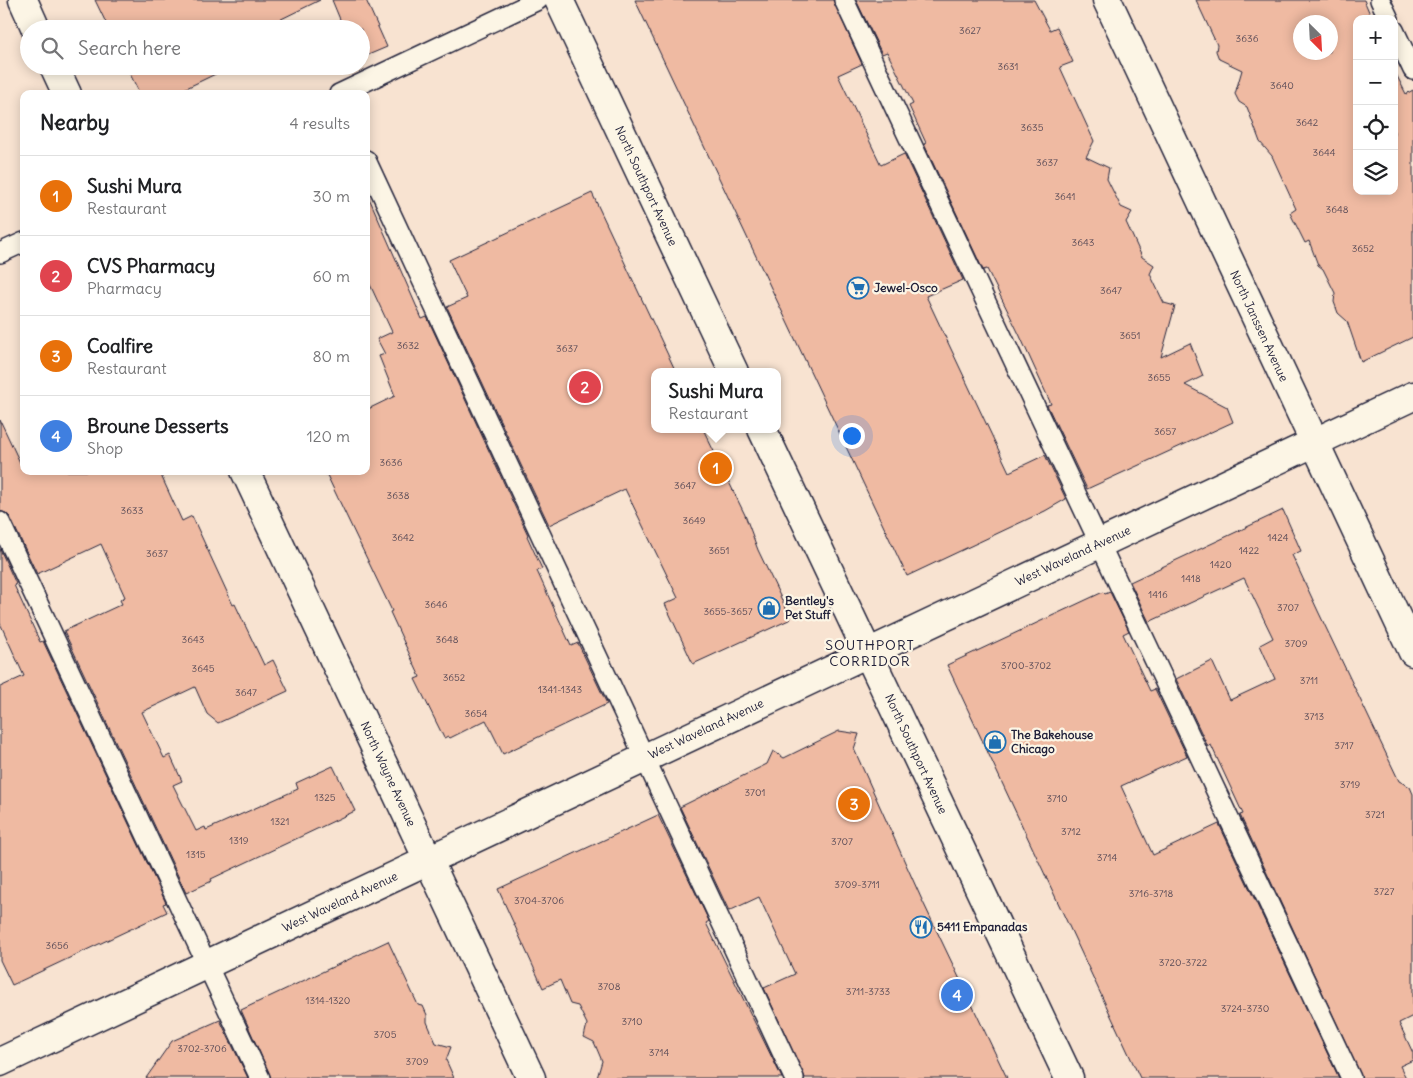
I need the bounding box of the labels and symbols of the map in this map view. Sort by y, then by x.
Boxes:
north arrow [1293,15,1338,60]
house number: 3627 [959,24,981,37]
house number: 3636 [1236,32,1259,45]
house number: 3631 [998,60,1019,73]
house number: 3640 [1270,79,1294,92]
house number: 3642 [1296,116,1319,129]
house number: 3635 [1021,121,1044,134]
street label: North Southport Avenue [612,123,681,248]
house number: 3644 [1312,146,1336,159]
house number: 3637 [1036,156,1058,169]
house number: 3641 [1054,190,1076,203]
house number: 3648 [1326,203,1349,216]
house number: 3643 [1072,236,1095,249]
house number: 3652 [1352,242,1375,255]
street label: North Janssen Avenue [1227,268,1292,384]
supermarket icon: Jewel-Osco [846,276,870,300]
place label: Jewel-Osco [874,280,938,295]
house number: 3647 [1100,284,1122,297]
house number: 3651 [1119,329,1141,342]
house number: 3632 [397,339,420,352]
house number: 3637 [556,342,578,355]
pin: 2 [569,368,601,406]
house number: 3655 [1148,371,1171,384]
your location [839,423,865,449]
house number: 3657 [1154,425,1176,438]
pin: 1 [700,449,732,487]
house number: 3636 [380,456,403,469]
house number: 3647 [674,479,696,492]
house number: 3638 [387,489,410,502]
house number: 3633 [121,504,144,517]
house number: 3649 [683,514,706,527]
street label: West Waveland Avenue [1013,522,1133,589]
house number: 3642 [392,531,415,544]
house number: 1424 [1268,531,1289,544]
house number: 3651 [708,544,730,557]
house number: 1422 [1239,544,1260,557]
house number: 3637 [146,547,168,560]
house number: 1420 [1210,558,1232,571]
house number: 1418 [1181,572,1201,585]
house number: 1416 [1148,588,1168,601]
place label: Bentley's Pet Stuff [785,593,834,622]
shop icon: Bentley's Pet Stuff [757,596,781,620]
house number: 3646 [425,598,448,611]
house number: 3707 [1277,601,1299,614]
house number: 3655-3657 [703,605,753,618]
house number: 3643 [182,633,205,646]
house number: 3648 [436,633,459,646]
district label: SOUTHPORT CORRIDOR [825,636,915,670]
house number: 3709 [1285,637,1308,650]
house number: 3700-3702 [1001,659,1052,672]
house number: 3645 [192,662,215,675]
house number: 3652 [443,671,466,684]
house number: 3711 [1300,674,1318,687]
house number: 1341-1343 [538,683,582,696]
house number: 3647 [235,686,257,699]
street label: North Southport Avenue [882,691,951,816]
street label: West Waveland Avenue [646,695,766,762]
house number: 3654 [465,707,488,720]
house number: 3713 [1304,710,1324,723]
street label: North Wayne Avenue [358,719,419,829]
place label: The Bakehouse Chicago [1011,727,1094,757]
shop icon: The Bakehouse Chicago [983,730,1007,754]
house number: 3717 [1334,739,1354,752]
house number: 3719 [1340,778,1360,791]
pin: 3 [838,785,870,823]
house number: 3701 [744,786,766,799]
house number: 1325 [315,791,336,804]
house number: 3710 [1046,792,1068,805]
house number: 3721 [1365,808,1385,821]
house number: 1321 [270,815,290,828]
house number: 3712 [1061,825,1082,838]
house number: 1319 [229,834,249,847]
house number: 3707 [831,835,853,848]
house number: 1315 [186,848,206,861]
house number: 3714 [1097,851,1117,864]
street label: West Waveland Avenue [280,868,400,935]
house number: 3709-3711 [834,878,880,891]
house number: 3727 [1374,885,1395,898]
house number: 3716-3718 [1129,887,1174,900]
house number: 3704-3706 [514,894,564,907]
restaurant icon: 5411 Empanadas [909,915,933,939]
place label: 5411 Empanadas [937,919,1028,935]
house number: 3656 [46,939,69,952]
house number: 3720-3722 [1159,956,1208,969]
pin: 4 [941,976,973,1014]
house number: 3708 [598,980,621,993]
house number: 3711-3733 [846,985,891,998]
house number: 1314-1320 [306,994,350,1007]
house number: 3724-3730 [1221,1002,1269,1015]
house number: 3710 [621,1015,643,1028]
house number: 3705 [374,1028,397,1041]
house number: 3702-3706 [177,1042,227,1055]
house number: 3714 [649,1046,669,1059]
house number: 3709 [406,1055,429,1068]

